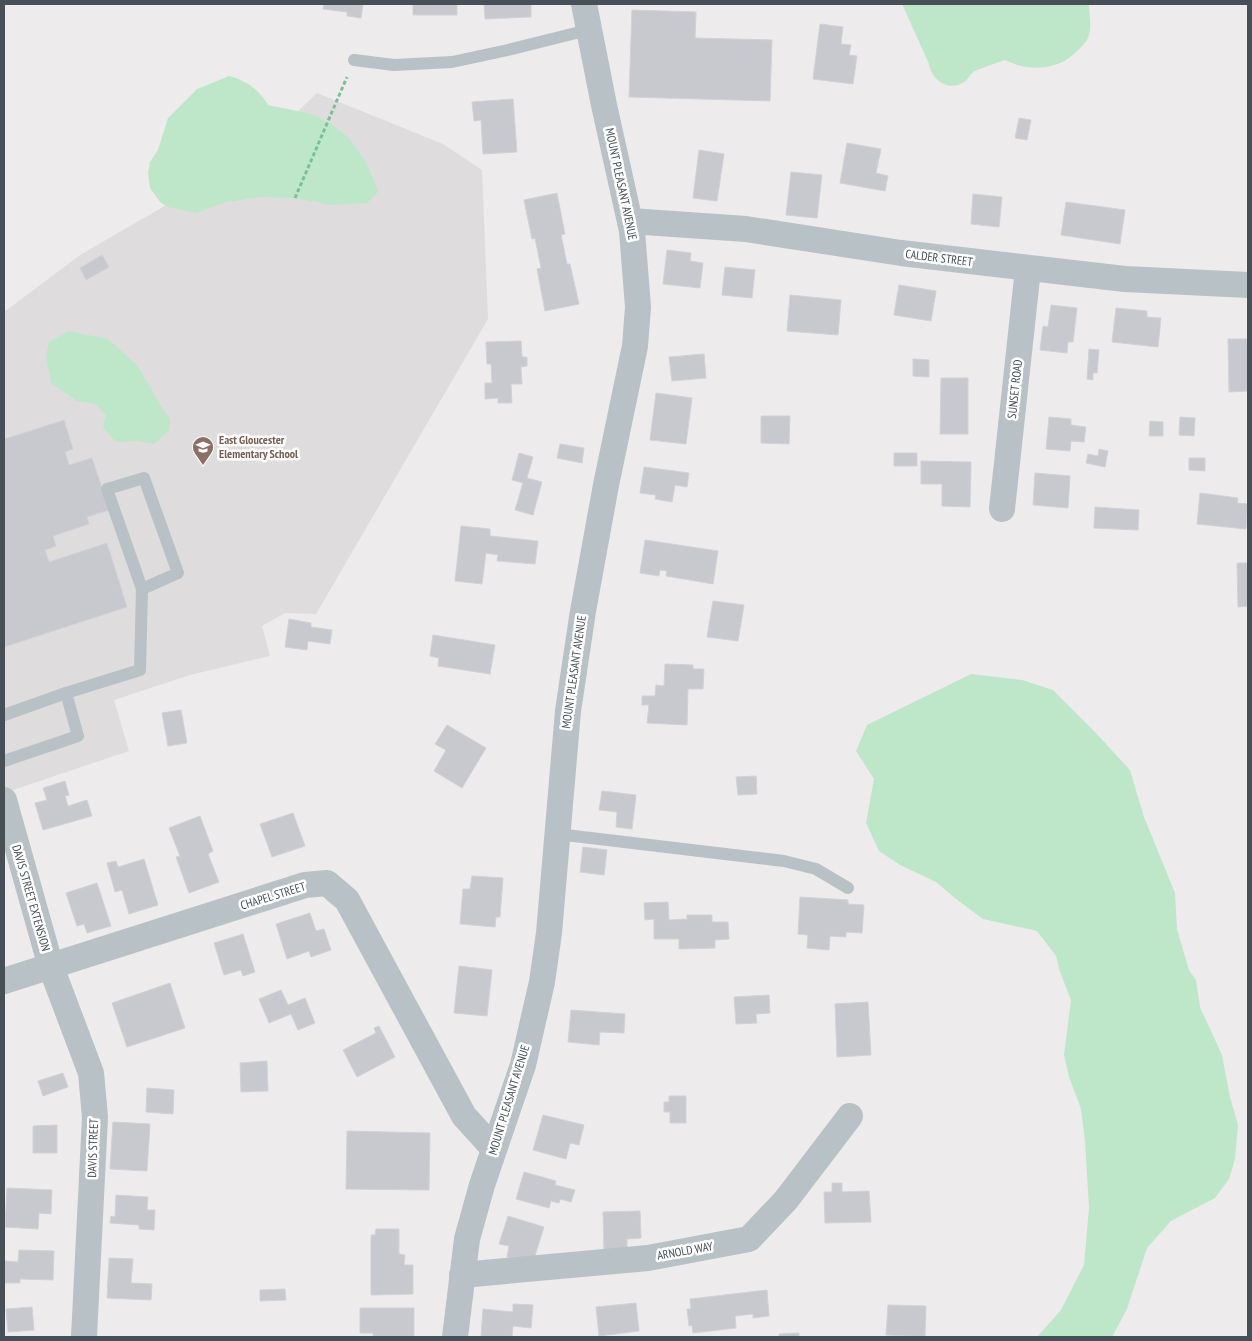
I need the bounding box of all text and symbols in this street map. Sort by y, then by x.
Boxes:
street label: MOUNT PLEASANT AVENUE [602,127,641,241]
street label: CALDER STREET [905,246,974,269]
street label: SUNSET ROAD [1004,359,1025,419]
place label: East Gloucester Elementary School [219,432,298,461]
school or university icon: East Gloucester Elementary School [191,435,215,466]
street label: MOUNT PLEASANT AVENUE [558,614,589,729]
street label: DAVIS STREET EXTENSION [9,843,54,953]
street label: CHAPEL STREET [239,878,308,913]
street label: MOUNT PLEASANT AVENUE [485,1043,532,1157]
street label: DAVIS STREET [84,1118,101,1178]
street label: ARNOLD WAY [656,1238,714,1263]

